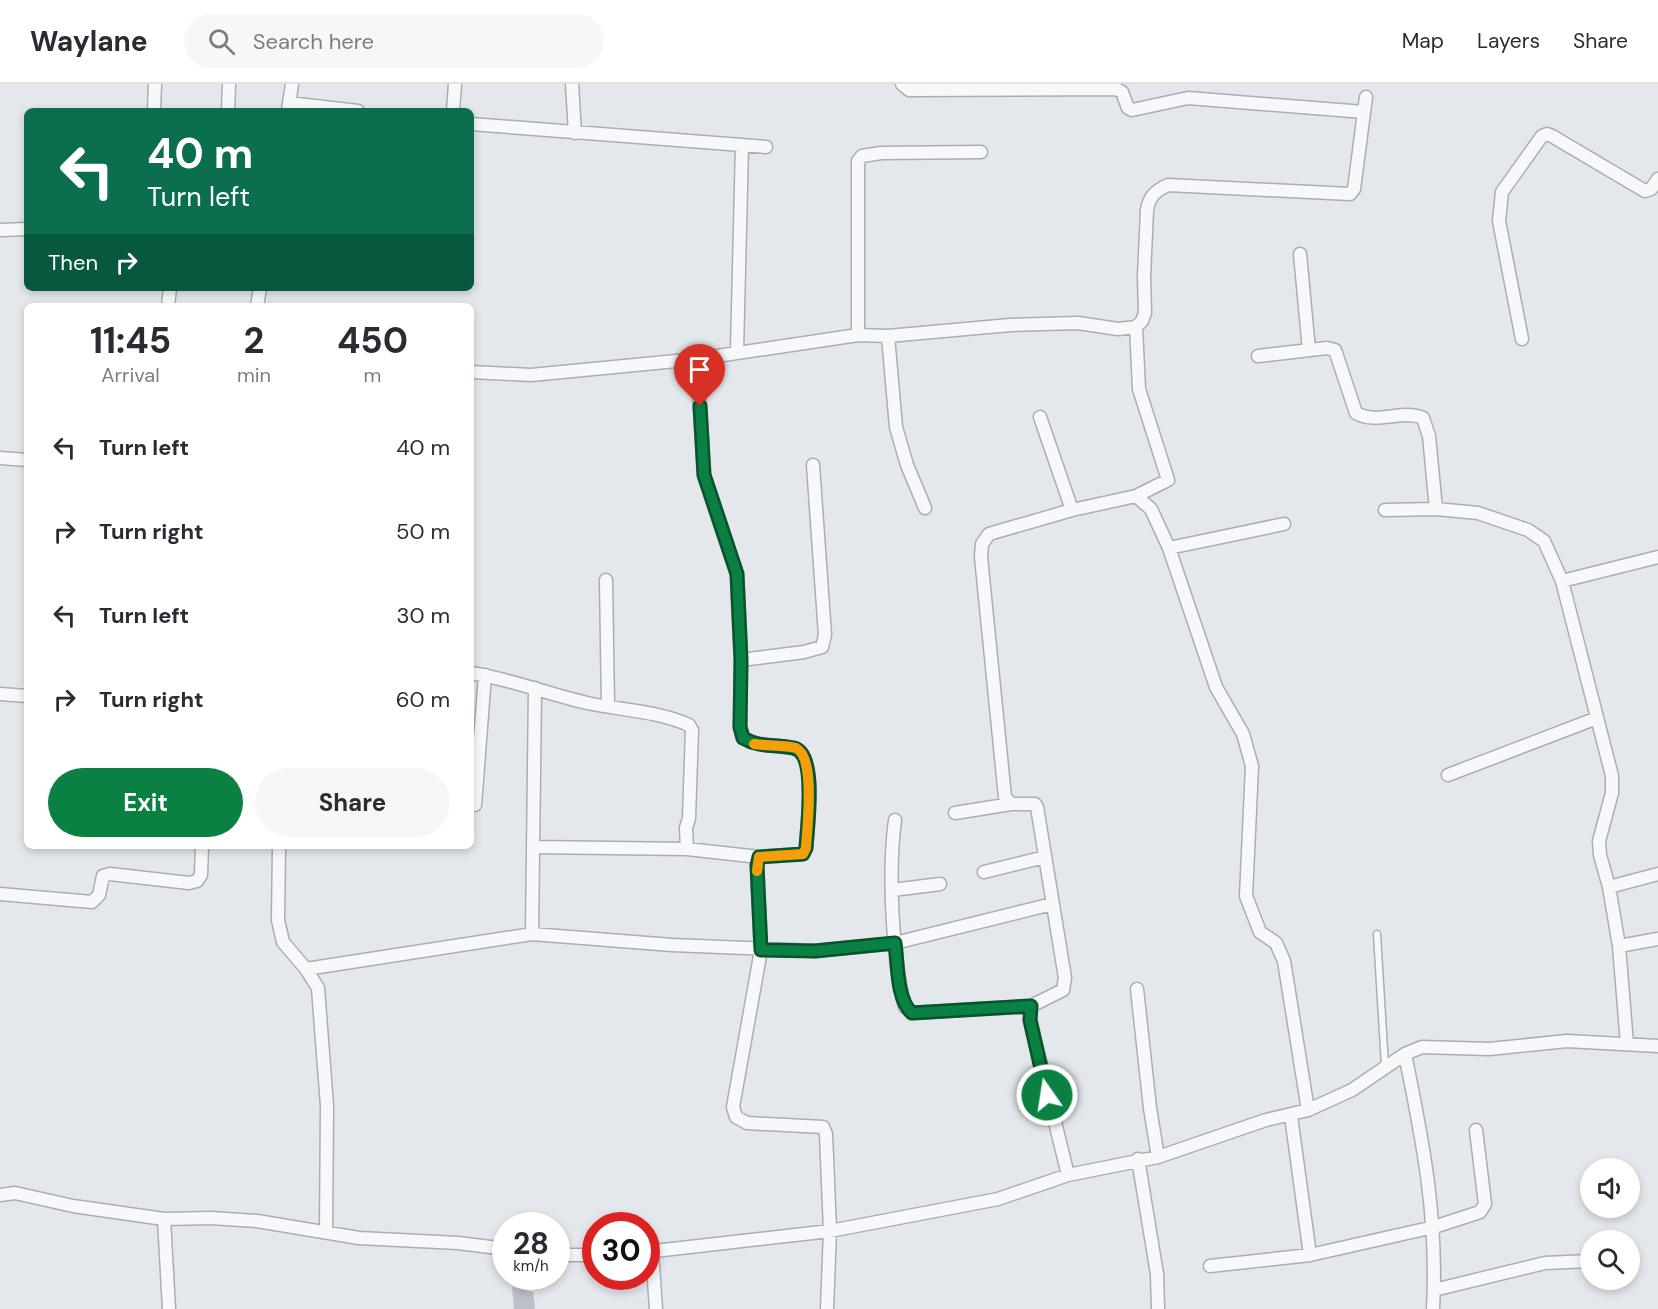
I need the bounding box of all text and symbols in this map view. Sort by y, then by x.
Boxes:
search box [184,14,604,68]
text: Waylane [30,23,148,60]
icon: search [205,25,238,58]
text: Search here [253,27,374,56]
text: Map [1402,27,1444,55]
text: Layers [1477,27,1540,55]
text: Share [1573,27,1628,55]
text: 40 m [147,126,253,181]
icon: left [48,132,126,210]
text: Turn left [147,179,250,214]
icon: right [110,246,143,279]
text: Then [48,248,98,277]
text: 11:45 [90,317,171,364]
text: 2 [244,317,264,364]
text: 450 [337,317,408,364]
pin [674,344,725,406]
icon: arrive [683,353,716,386]
text: Arrival [101,362,160,388]
text: min [237,362,271,388]
text: m [364,362,381,388]
icon: left [48,431,81,464]
text: Turn left [99,433,189,462]
text: 40 m [396,433,450,462]
icon: right [48,515,81,548]
text: Turn right [99,517,204,546]
text: 50 m [396,517,450,546]
icon: left [48,599,81,632]
text: Turn left [99,601,189,630]
text: 30 m [396,601,450,630]
icon: right [48,683,81,716]
text: Turn right [99,685,204,714]
text: 60 m [396,685,450,714]
button: Exit [48,768,243,837]
button: Share [255,768,450,837]
position arrow [1015,1063,1079,1127]
map controls [1580,1158,1640,1290]
button: sound [1580,1158,1640,1218]
speed limit sign: 30 [582,1212,660,1290]
text: 28 [513,1224,549,1263]
button: search [1580,1230,1640,1290]
text: km/h [513,1256,549,1276]

